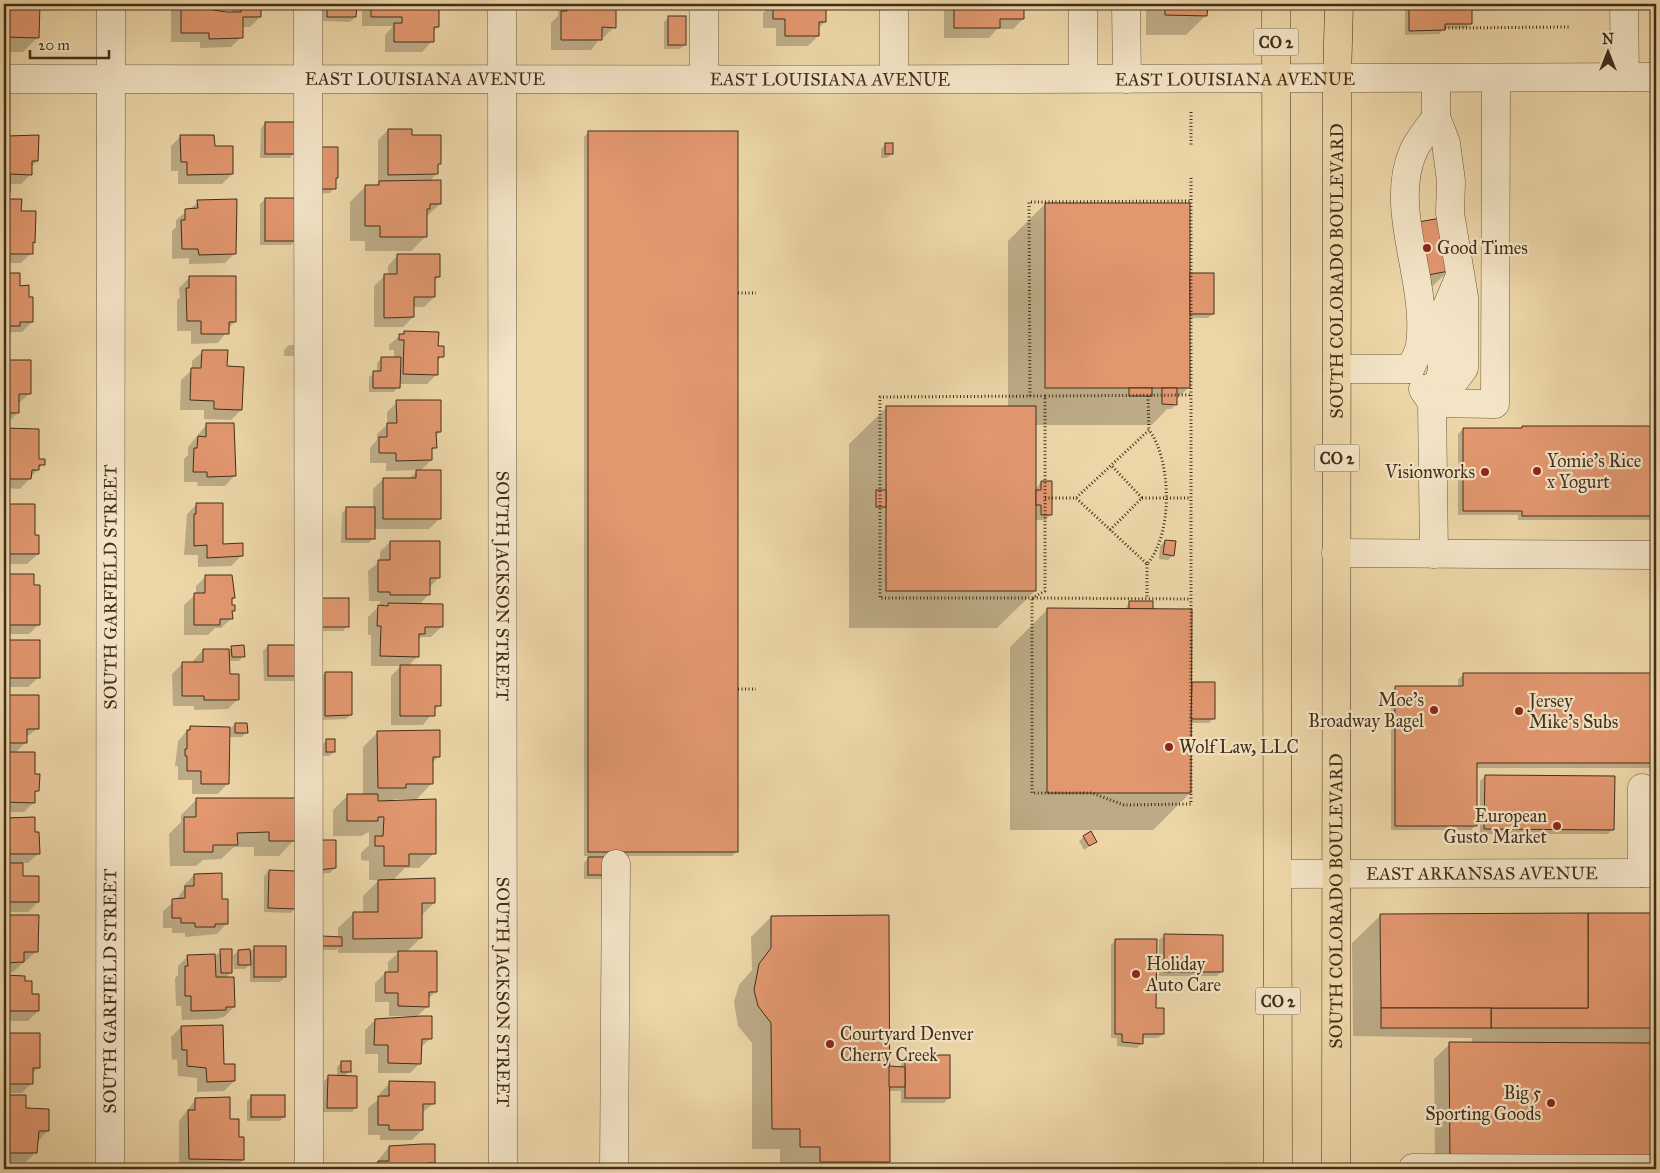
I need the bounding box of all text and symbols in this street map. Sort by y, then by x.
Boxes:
scale bar [30,28,109,60]
road number: CO 2 [1254,28,1298,56]
north arrow [1582,28,1632,78]
text: N [1602,31,1614,48]
text: 20 m [38,36,70,54]
street label: EAST LOUISIANA AVENUE [305,68,545,90]
street label: EAST LOUISIANA AVENUE [710,68,950,91]
street label: EAST LOUISIANA AVENUE [1115,68,1355,91]
street label: SOUTH COLORADO BOULEVARD [1326,123,1348,419]
place label: Good Times [1437,237,1528,259]
marker: Good Times [1421,242,1433,254]
road number: CO 2 [1314,444,1360,472]
place label: Yomie's Rice x Yogurt [1547,450,1641,494]
place label: Visionworks [1384,461,1475,483]
street label: SOUTH GARFIELD STREET [99,464,122,710]
marker: Yomie's Rice x Yogurt [1531,465,1543,477]
marker: Visionworks [1479,466,1491,478]
street label: SOUTH JACKSON STREET [490,471,514,701]
place label: Moe's Broadway Bagel [1308,689,1424,733]
place label: Jersey Mike's Subs [1527,690,1618,733]
marker: Moe's Broadway Bagel [1428,704,1440,716]
marker: Jersey Mike's Subs [1513,705,1525,717]
place label: Wolf Law, LLC [1179,736,1299,758]
marker: Wolf Law, LLC [1163,741,1175,753]
street label: SOUTH COLORADO BOULEVARD [1325,753,1347,1049]
place label: European Gusto Market [1443,805,1548,848]
marker: European Gusto Market [1551,820,1563,832]
street label: EAST ARKANSAS AVENUE [1366,862,1598,885]
street label: SOUTH GARFIELD STREET [99,868,121,1114]
street label: SOUTH JACKSON STREET [491,877,514,1107]
place label: Holiday Auto Care [1145,953,1221,996]
marker: Holiday Auto Care [1130,968,1142,980]
road number: CO 2 [1256,988,1300,1014]
place label: Courtyard Denver Cherry Creek [840,1023,974,1066]
marker: Courtyard Denver Cherry Creek [824,1038,836,1050]
place label: Big 5 Sporting Goods [1425,1082,1542,1126]
marker: Big 5 Sporting Goods [1545,1097,1557,1109]

